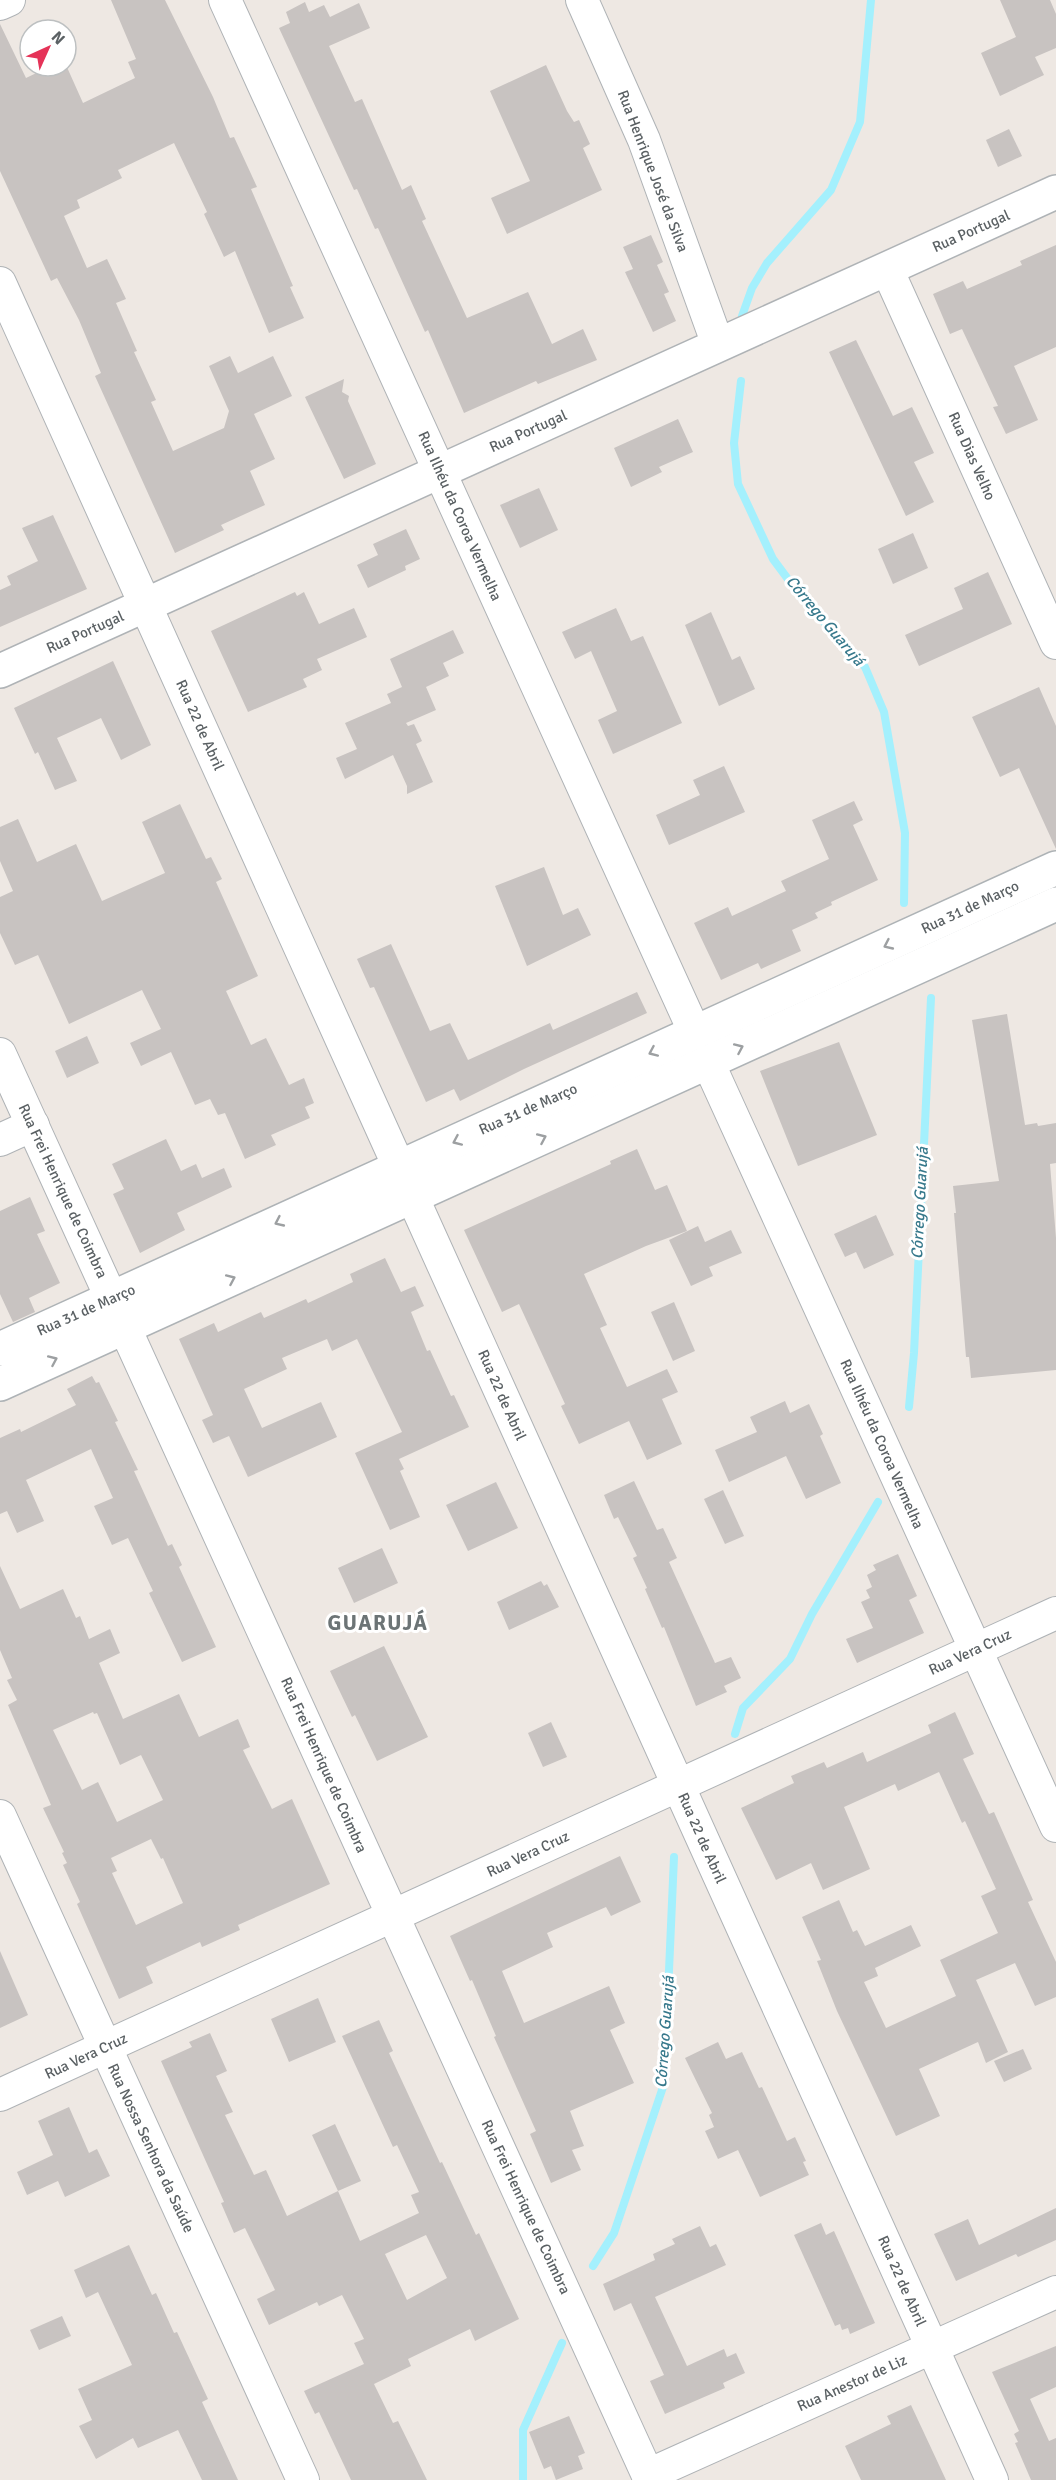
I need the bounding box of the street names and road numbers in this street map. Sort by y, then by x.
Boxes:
street label: Rua Henrique José da Silva [614,87,692,255]
street label: Rua Portugal [929,206,1013,256]
street label: Rua Portugal [486,406,570,456]
street label: Rua Dias Velho [945,409,1000,503]
street label: Rua Ilhéu da Coroa Vermelha [414,428,506,604]
street label: Rua Portugal [43,607,127,657]
street label: Rua 22 de Abril [172,677,228,773]
street label: Rua 31 de Março [918,876,1022,938]
street label: Rua 31 de Março [476,1079,580,1139]
street label: Rua Frei Henrique de Coimbra [15,1101,111,1281]
street label: Rua 31 de Março [34,1280,138,1340]
street label: Rua 22 de Abril [474,1347,530,1443]
street label: Rua Ilhéu da Coroa Vermelha [836,1356,928,1532]
street label: Rua Vera Cruz [926,1625,1014,1679]
street label: Rua Frei Henrique de Coimbra [277,1674,371,1856]
street label: Rua 22 de Abril [674,1790,730,1886]
street label: Rua Vera Cruz [484,1827,572,1881]
street label: Rua Vera Cruz [42,2029,130,2083]
street label: Rua Nossa Senhora da Saúde [104,2061,198,2235]
street label: Rua Frei Henrique de Coimbra [478,2117,574,2297]
street label: Rua 22 de Abril [874,2233,930,2329]
street label: Rua Anestor de Liz [794,2351,910,2415]

